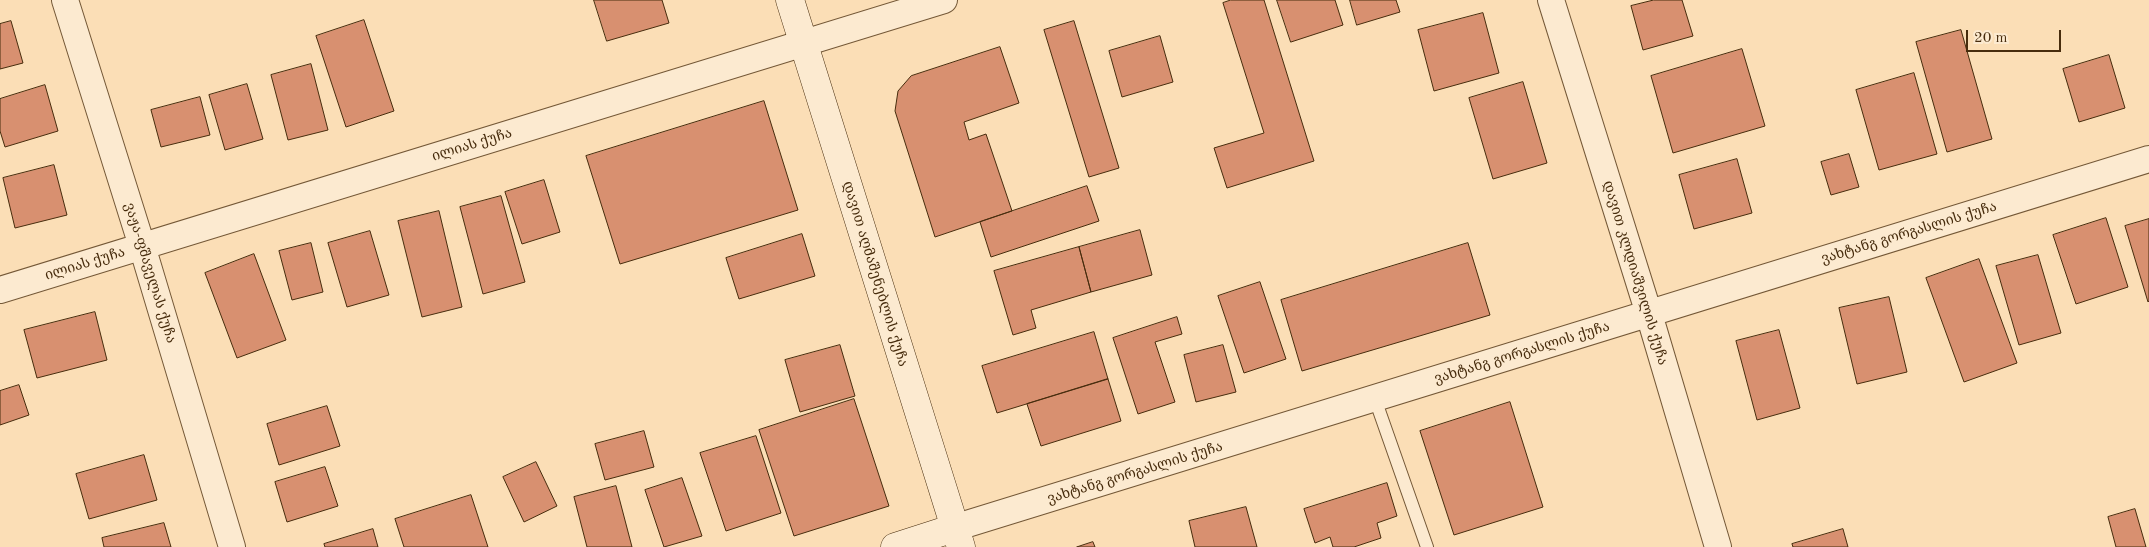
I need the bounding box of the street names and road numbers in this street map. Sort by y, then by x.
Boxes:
street label: ილიას ქუჩა [430,125,514,165]
street label: დავით აღმაშენებლის ქუჩა [839,179,911,369]
street label: დავით კლდიაშვილის ქუჩა [1599,179,1671,367]
street label: ვახტანგ გორგასლის ქუჩა [1819,198,1999,268]
street label: ვაჟა-ფშაველას ქუჩა [121,201,179,345]
street label: ილიას ქუჩა [43,244,127,284]
street label: ვახტანგ გორგასლის ქუჩა [1432,318,1612,388]
street label: ვახტანგ გორგასლის ქუჩა [1045,438,1225,508]

